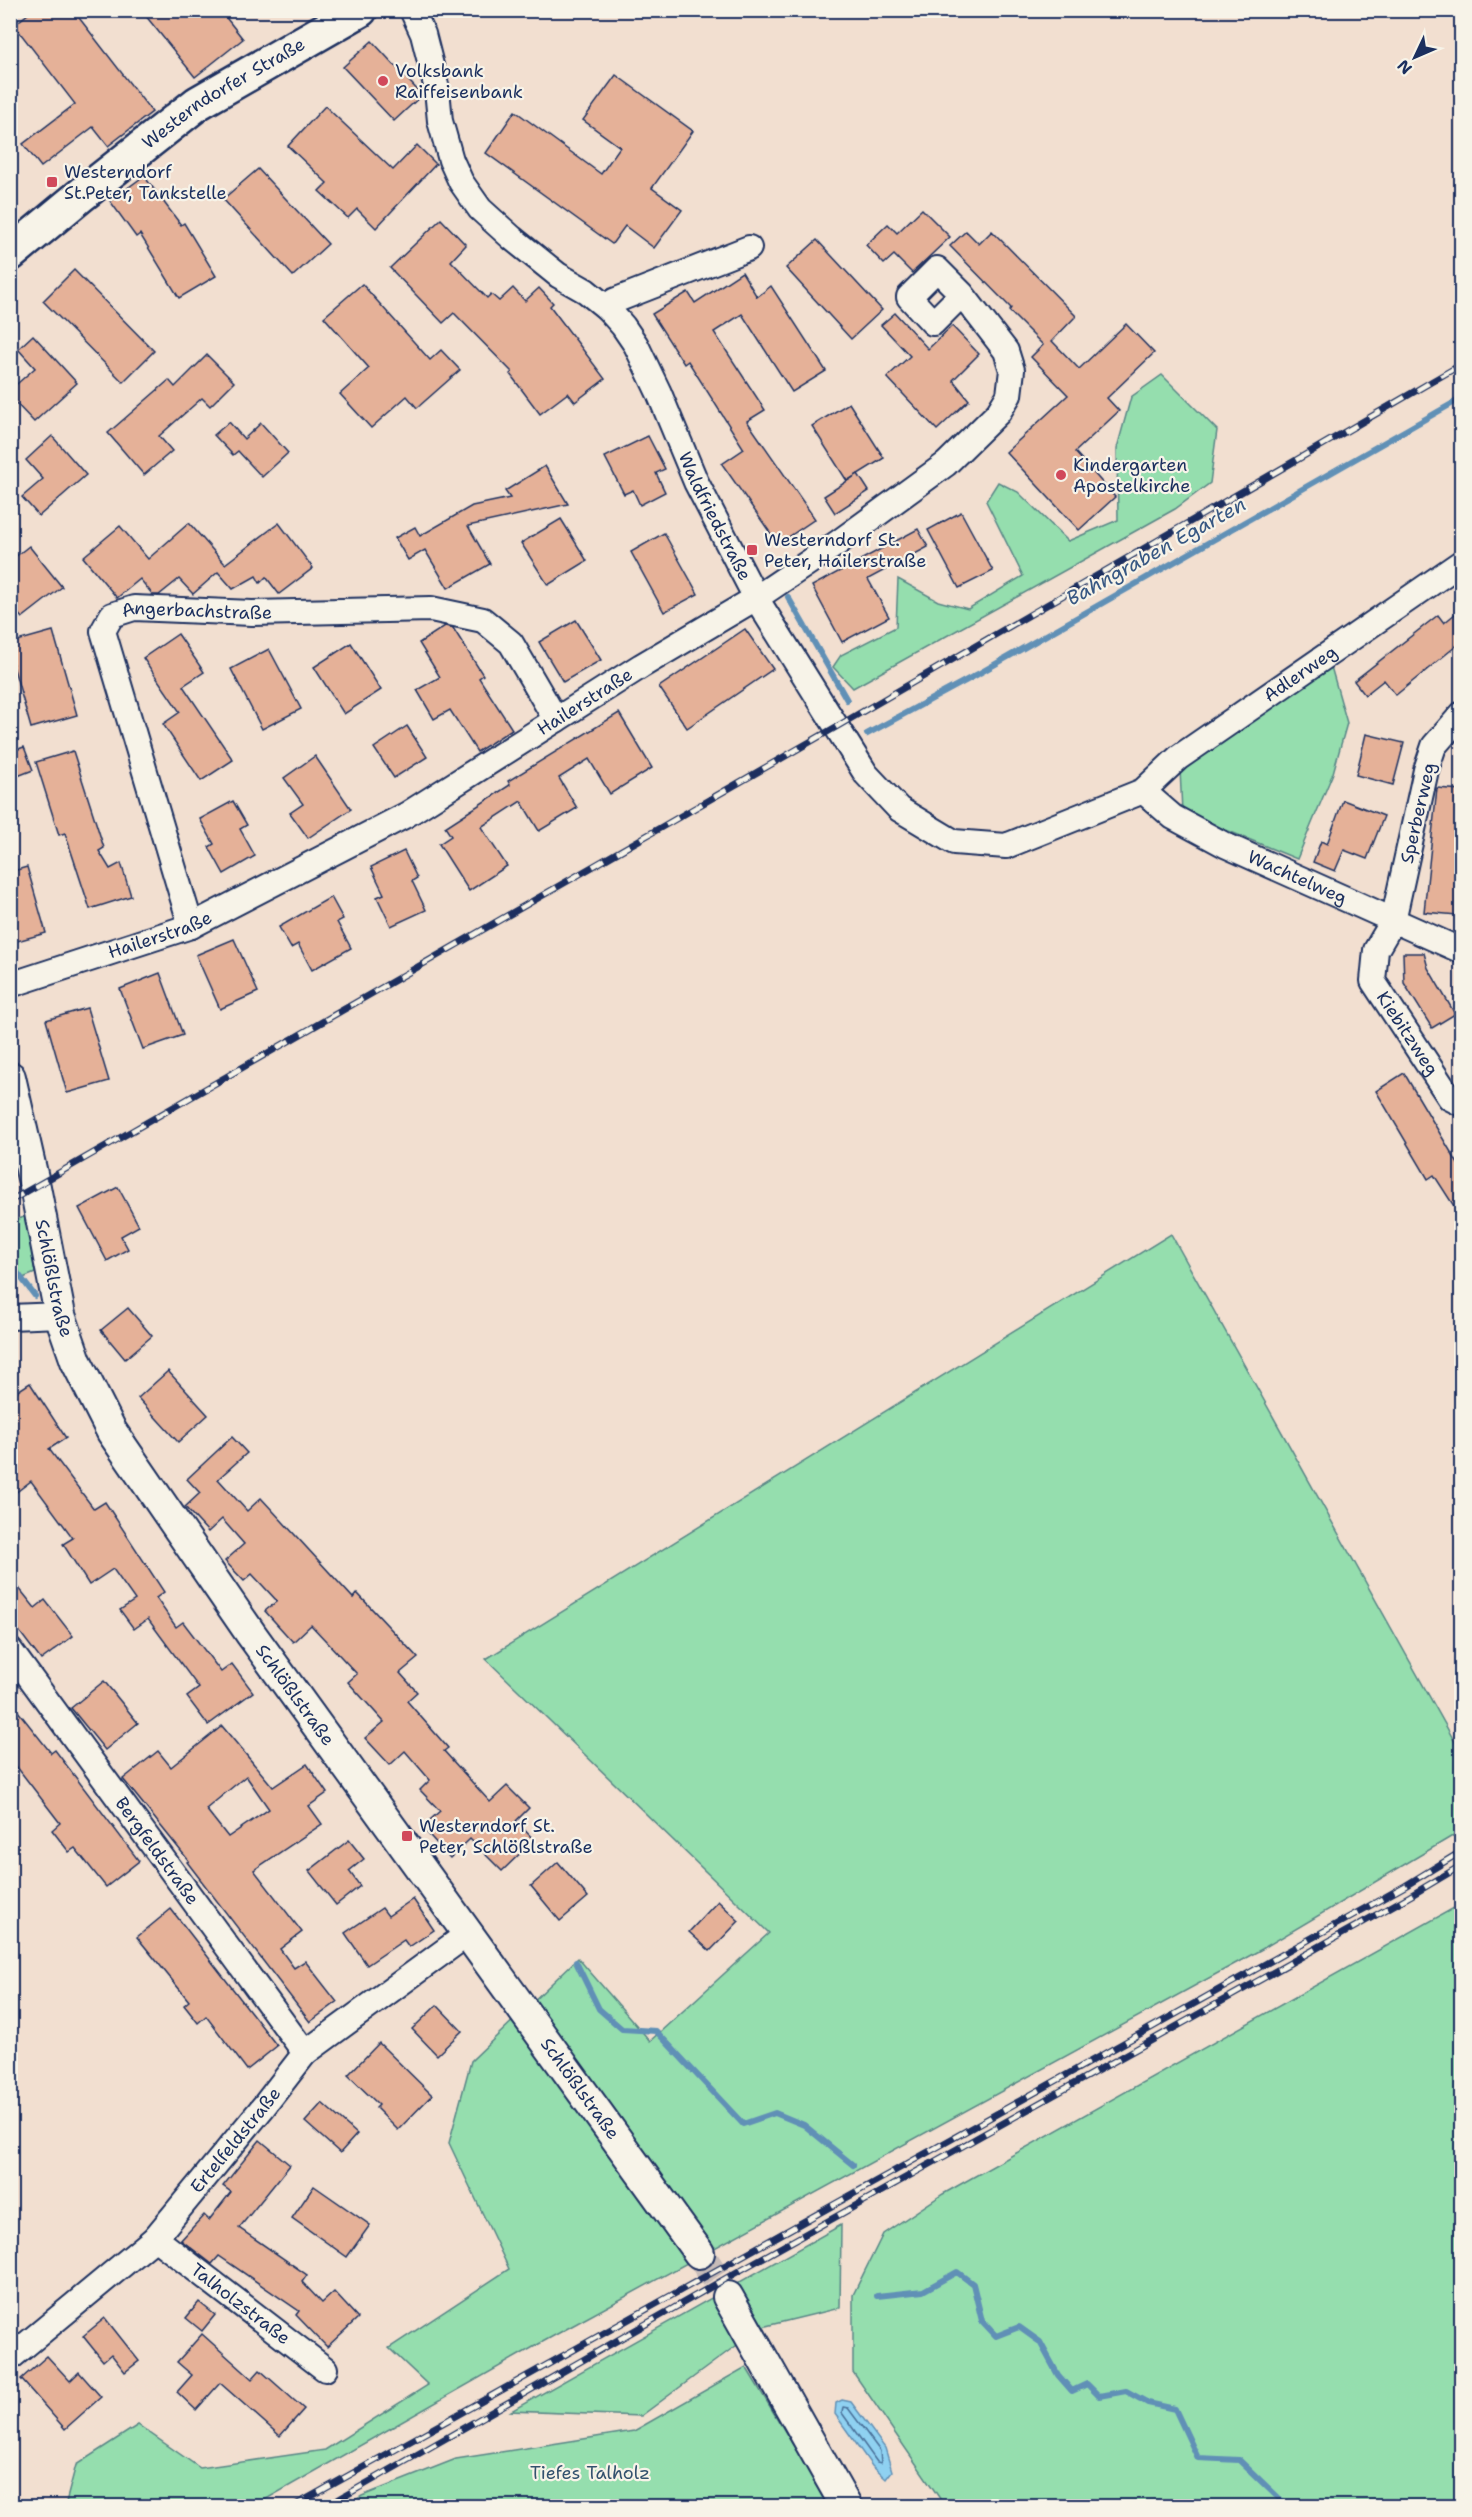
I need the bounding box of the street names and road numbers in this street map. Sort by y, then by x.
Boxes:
street label: Westerndorfer Straße [137,32,309,154]
street label: Waldfriedstraße [673,448,757,585]
street label: Angerbachstraße [118,596,272,625]
street label: Adlerweg [1259,640,1342,707]
street label: Hailerstraße [532,662,637,741]
street label: Sperberweg [1395,760,1441,866]
street label: Wachtelweg [1244,845,1351,910]
street label: Hailerstraße [105,905,216,964]
street label: Kiebitzweg [1371,987,1444,1080]
street label: Schlößlstraße [30,1217,79,1340]
street label: Schlößlstraße [250,1639,340,1751]
street label: Bergfeldstraße [110,1792,205,1910]
street label: Schlößlstraße [535,2033,625,2144]
street label: Ertelfeldstraße [185,2082,286,2198]
street label: Talholzstraße [186,2258,295,2350]

